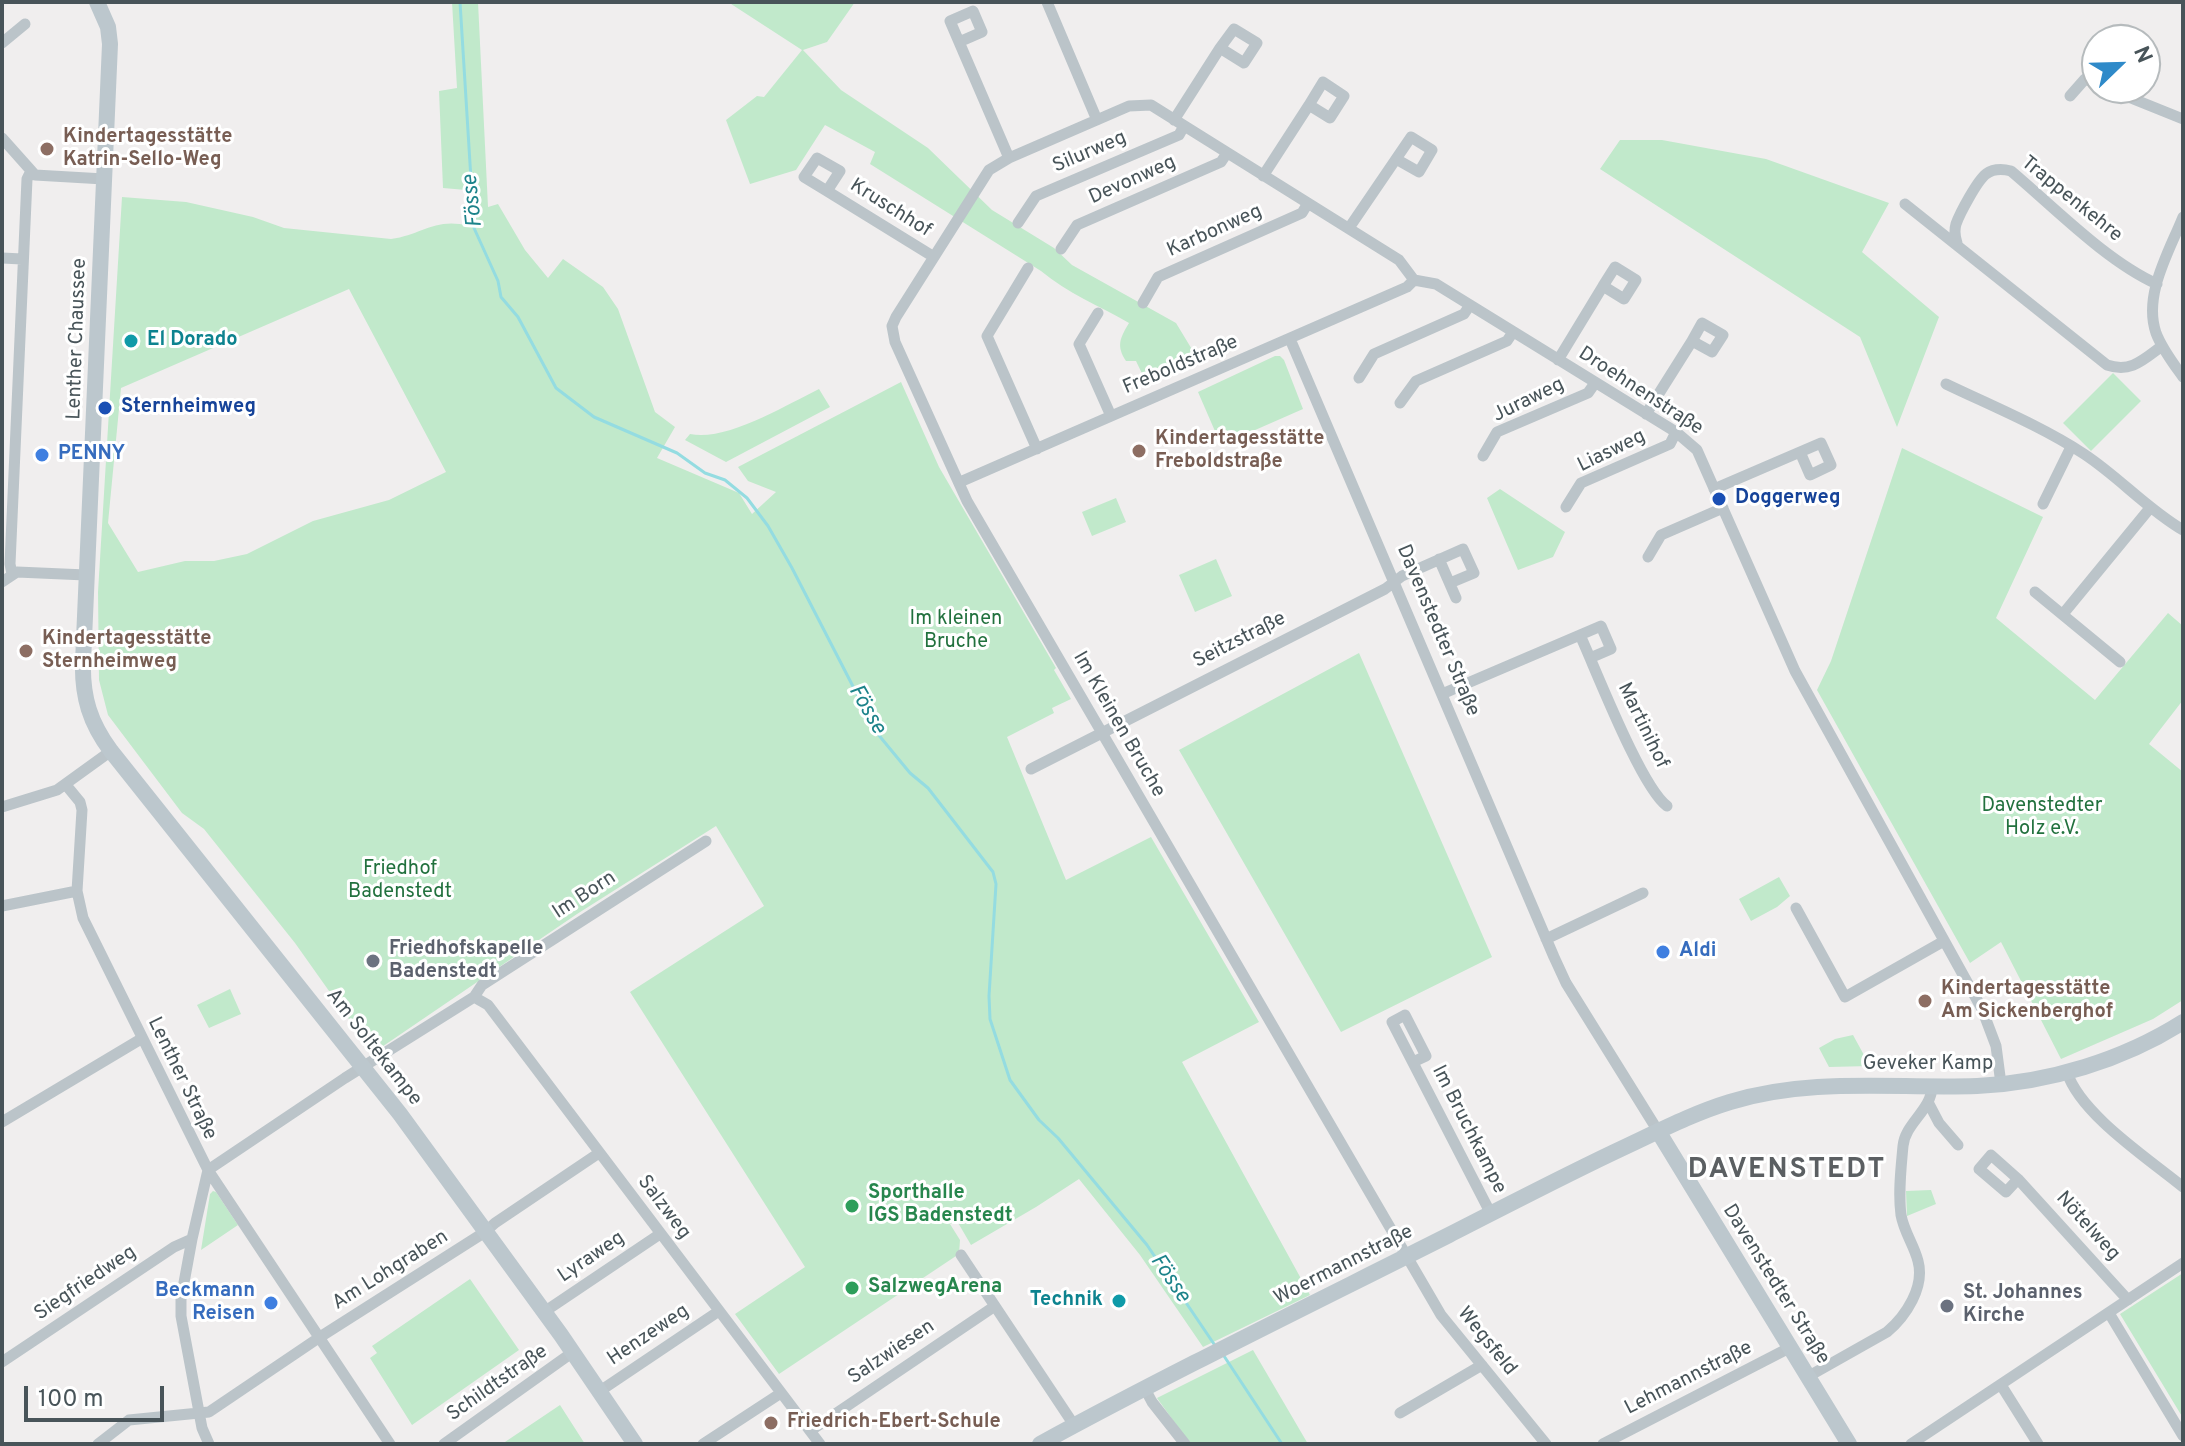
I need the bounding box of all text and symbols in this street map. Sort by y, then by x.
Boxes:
north arrow [2081,24,2161,104]
text: N [2126,43,2157,68]
place label: Kindertagesstätte Katrin-Sello-Weg [63,126,232,173]
street label: Silurweg [1049,127,1131,179]
marker: Kindertagesstätte Katrin-Sello-Weg [38,140,56,158]
street label: Devonweg [1086,151,1180,211]
street label: Trappenkehre [2015,152,2127,248]
water label: Fösse [458,173,490,229]
street label: Kruschhof [845,175,935,243]
street label: Karbonweg [1164,200,1266,264]
street label: Lenther Chaussee [63,258,93,420]
place label: El Dorado [147,329,238,353]
street label: Freboldstraße [1120,331,1242,401]
marker: El Dorado [122,332,140,350]
street label: Droehnenstraße [1573,343,1707,441]
street label: Juraweg [1489,373,1569,429]
place label: Sternheimweg [121,396,256,420]
marker: Sternheimweg [96,399,114,417]
street label: Liasweg [1574,425,1650,479]
place label: Kindertagesstätte Freboldstraße [1155,428,1324,475]
marker: Kindertagesstätte Freboldstraße [1130,442,1148,460]
place label: PENNY [58,443,125,467]
marker: PENNY [33,446,51,464]
place label: Doggerweg [1735,487,1841,511]
marker: Doggerweg [1710,490,1728,508]
street label: Davenstedter Straße [1390,542,1484,720]
park label: Im kleinen Bruche [910,608,1002,655]
street label: Seitzstraße [1190,608,1290,674]
place label: Kindertagesstätte Sternheimweg [42,628,211,675]
marker: Kindertagesstätte Sternheimweg [17,642,35,660]
street label: Im Kleinen Bruche [1067,648,1169,802]
street label: Martinihof [1611,679,1673,773]
water label: Fösse [841,680,891,740]
park label: Davenstedter Holz e.V. [1981,795,2103,842]
park label: Friedhof Badenstedt [348,858,452,905]
street label: Im Born [549,867,621,925]
place label: Friedhofskapelle Badenstedt [389,938,543,985]
place label: Aldi [1679,940,1716,964]
marker: Aldi [1654,943,1672,961]
marker: Friedhofskapelle Badenstedt [364,952,382,970]
place label: Kindertagesstätte Am Sickenberghof [1941,978,2113,1025]
street label: Am Soltekampe [320,985,426,1111]
marker: Kindertagesstätte Am Sickenberghof [1916,992,1934,1010]
street label: Lenther Straße [141,1014,221,1144]
street label: Geveker Kamp [1863,1053,1993,1077]
street label: Im Bruchkampe [1425,1062,1511,1198]
district label: DAVENSTEDT [1688,1154,1886,1188]
street label: Salzweg [631,1171,695,1245]
place label: Sporthalle IGS Badenstedt [868,1182,1013,1229]
street label: Nötelweg [2050,1187,2124,1267]
marker: Sporthalle IGS Badenstedt [843,1197,861,1215]
street label: Davenstedter Straße [1716,1201,1834,1369]
street label: Woermannstraße [1270,1221,1418,1311]
street label: Am Lohgraben [329,1226,453,1316]
street label: Lyraweg [554,1227,630,1289]
street label: Siegfriedweg [31,1241,141,1327]
water label: Fösse [1143,1250,1195,1308]
place label: SalzwegArena [868,1276,1002,1300]
marker: SalzwegArena [843,1279,861,1297]
place label: Beckmann Reisen [155,1280,255,1327]
place label: St. Johannes Kirche [1963,1282,2083,1329]
place label: Technik [1030,1289,1103,1313]
marker: Technik [1110,1292,1128,1310]
marker: Beckmann Reisen [262,1294,280,1312]
marker: St. Johannes Kirche [1938,1297,1956,1315]
street label: Henzeweg [604,1300,694,1372]
street label: Wegsfeld [1451,1303,1521,1381]
street label: Salzwiesen [844,1315,940,1391]
street label: Lehmannstraße [1621,1337,1757,1421]
street label: Schildtstraße [443,1340,553,1428]
scale bar [28,1370,168,1420]
text: 100 m [38,1385,104,1415]
place label: Friedrich-Ebert-Schule [787,1411,1001,1435]
marker: Friedrich-Ebert-Schule [762,1414,780,1432]

